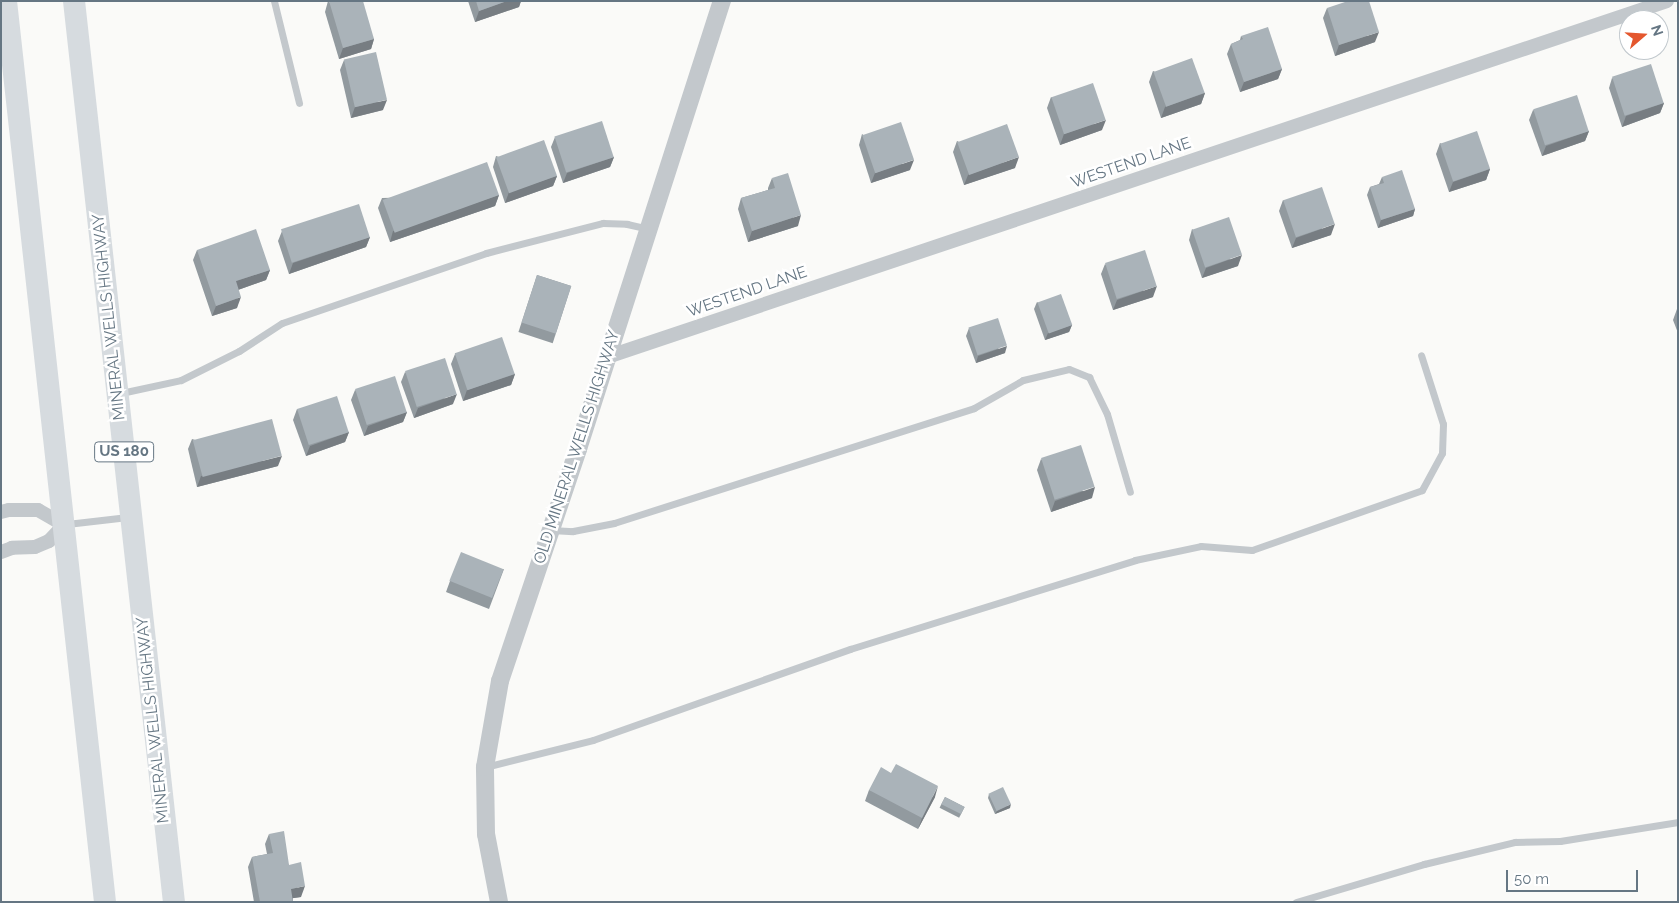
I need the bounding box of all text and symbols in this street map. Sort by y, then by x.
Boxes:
north arrow [1619,10,1669,60]
text: N [1648,23,1667,38]
street label: WESTEND LANE [1068,133,1194,193]
street label: MINERAL WELLS HIGHWAY [89,212,129,422]
street label: WESTEND LANE [684,262,810,322]
street label: OLD MINERAL WELLS HIGHWAY [530,327,624,567]
road number: US 180 [94,440,154,464]
street label: MINERAL WELLS HIGHWAY [133,615,173,825]
scale bar [1509,860,1642,892]
text: 50 m [1514,870,1549,888]

